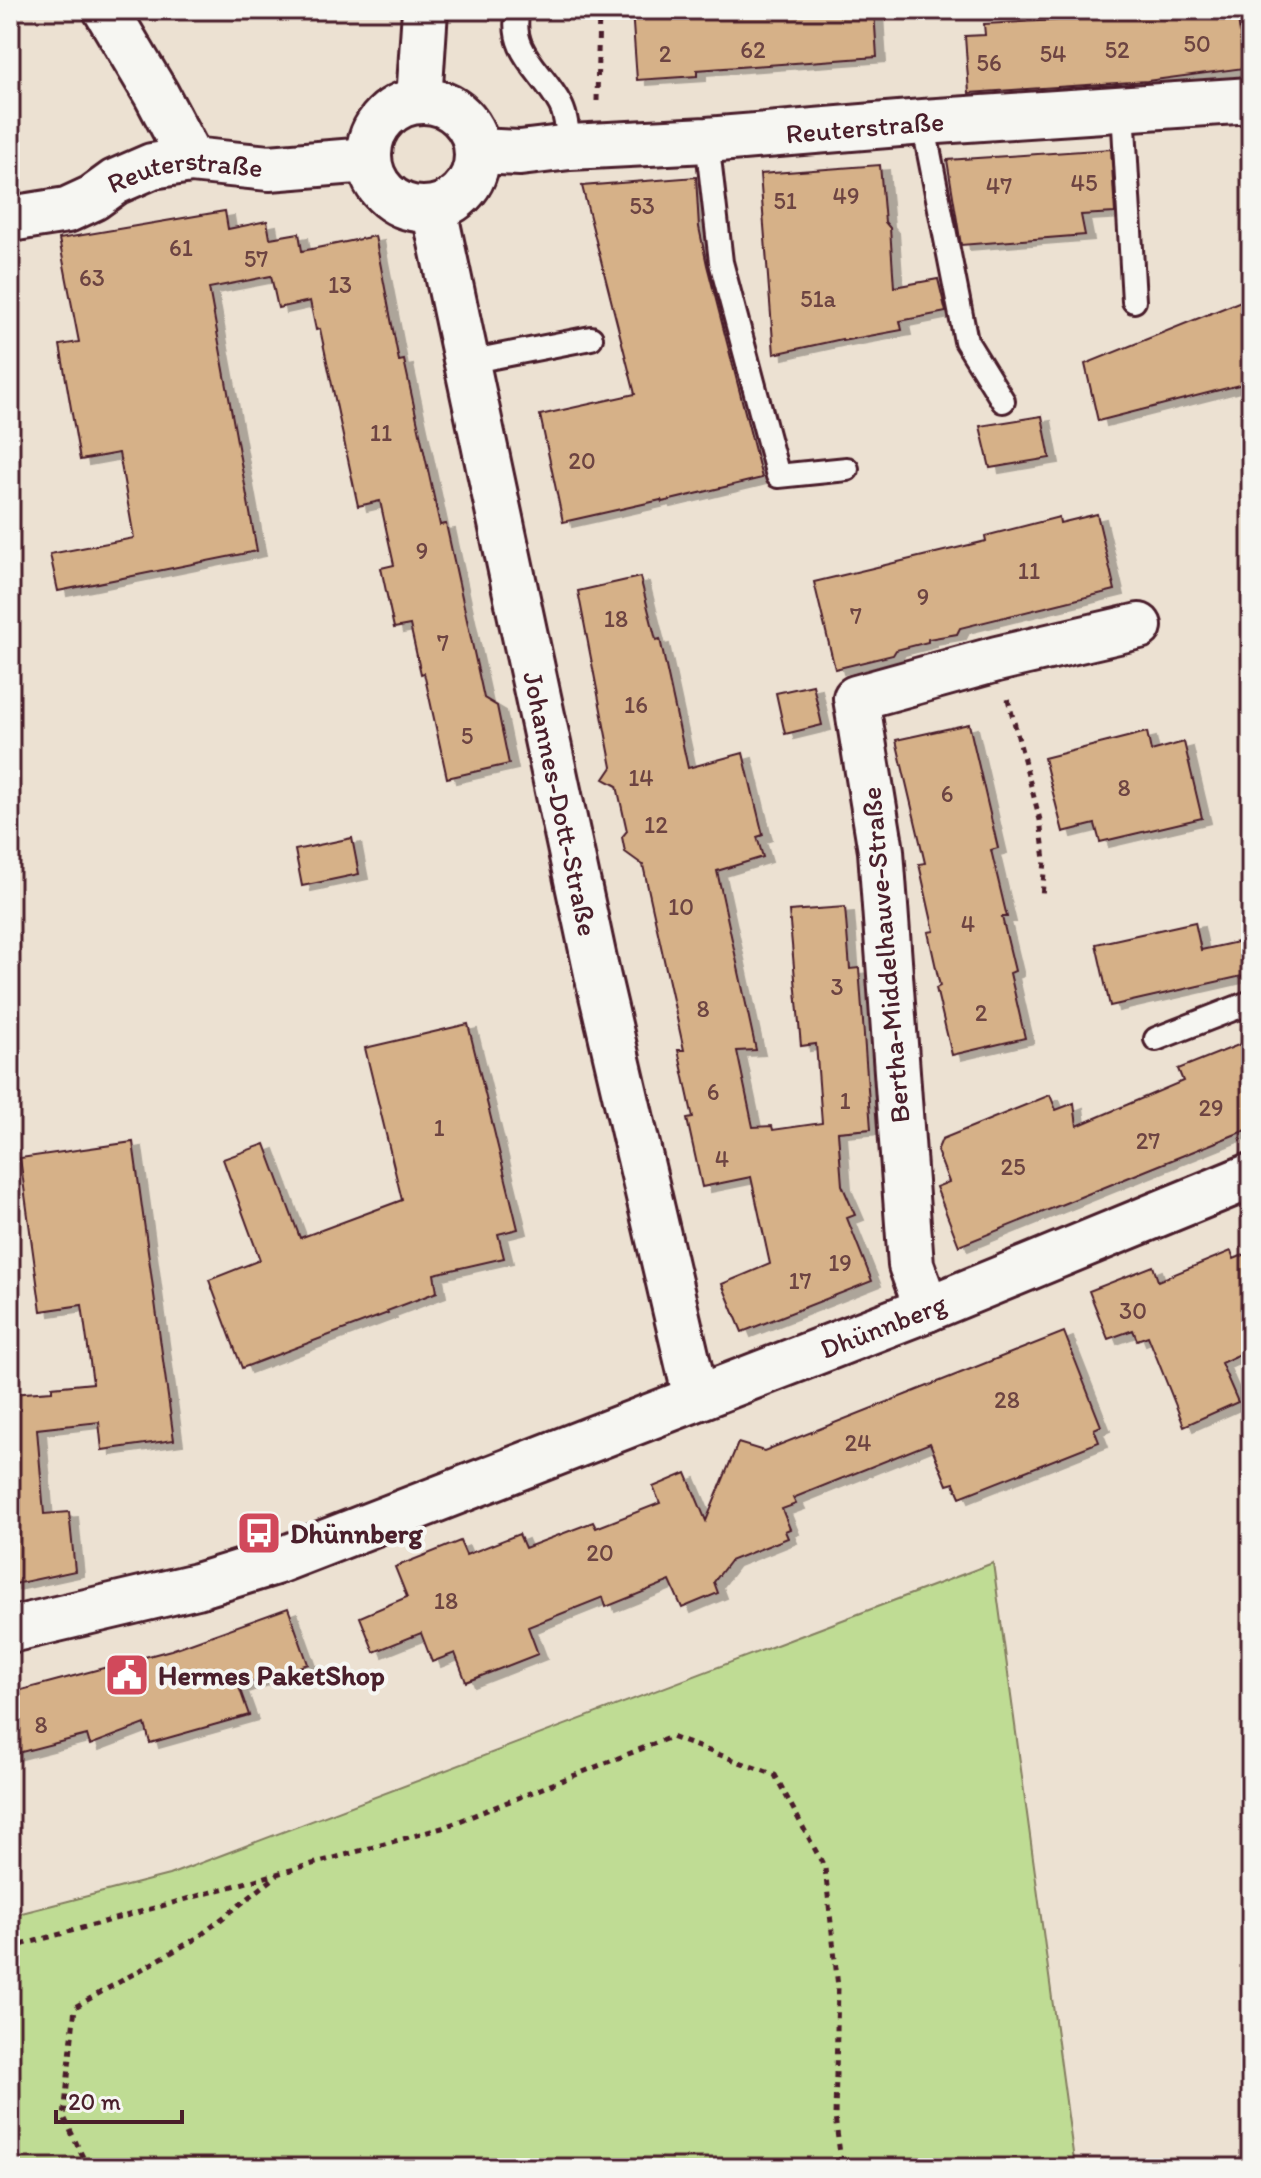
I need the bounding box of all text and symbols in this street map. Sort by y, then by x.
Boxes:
house number: 50 [1183,29,1211,58]
house number: 62 [740,35,766,64]
house number: 52 [1104,35,1130,64]
house number: 2 [659,39,672,68]
house number: 54 [1039,39,1067,68]
house number: 56 [976,48,1002,77]
street label: Reuterstraße [784,104,945,150]
street label: Reuterstraße [102,142,264,200]
house number: 45 [1070,168,1098,197]
house number: 47 [986,171,1012,200]
house number: 49 [833,181,859,210]
house number: 51 [773,186,797,215]
house number: 53 [629,191,655,220]
house number: 61 [169,233,193,262]
house number: 57 [244,244,268,273]
house number: 63 [79,263,105,292]
house number: 13 [328,270,352,299]
house number: 51a [800,284,837,313]
house number: 11 [370,418,392,447]
house number: 20 [568,446,596,475]
house number: 9 [416,536,428,565]
house number: 11 [1018,556,1040,585]
house number: 9 [917,582,929,611]
house number: 7 [850,601,862,630]
house number: 18 [604,604,628,633]
house number: 7 [437,628,449,657]
street label: Johannes-Dott-Straße [516,668,606,939]
house number: 16 [624,690,648,719]
house number: 5 [461,721,473,750]
house number: 14 [628,763,654,792]
house number: 8 [1117,773,1131,802]
house number: 6 [941,779,953,808]
street label: Bertha-Middelhauve-Straße [853,785,917,1125]
house number: 12 [644,810,668,839]
house number: 10 [668,892,694,921]
house number: 4 [961,909,975,938]
house number: 3 [830,972,844,1001]
house number: 8 [696,994,710,1023]
house number: 2 [975,998,988,1027]
house number: 6 [707,1077,719,1106]
house number: 1 [839,1086,851,1115]
house number: 29 [1198,1093,1224,1122]
house number: 1 [433,1113,445,1142]
house number: 27 [1136,1126,1160,1155]
house number: 4 [715,1144,729,1173]
house number: 25 [1000,1152,1026,1181]
house number: 19 [828,1248,852,1277]
house number: 17 [788,1266,812,1295]
street label: Dhünnberg [815,1286,952,1366]
house number: 30 [1119,1296,1147,1325]
house number: 28 [994,1385,1020,1414]
house number: 24 [844,1428,872,1457]
bus stop icon: Dhünnberg [235,1509,283,1557]
place label: Dhünnberg [290,1516,423,1550]
house number: 20 [586,1538,614,1567]
house number: 18 [434,1586,458,1615]
public building icon: Hermes PaketShop [103,1651,151,1699]
place label: Hermes PaketShop [158,1658,385,1692]
house number: 8 [34,1710,48,1739]
scale bar [56,2074,182,2124]
text: 20 m [68,2087,121,2116]

